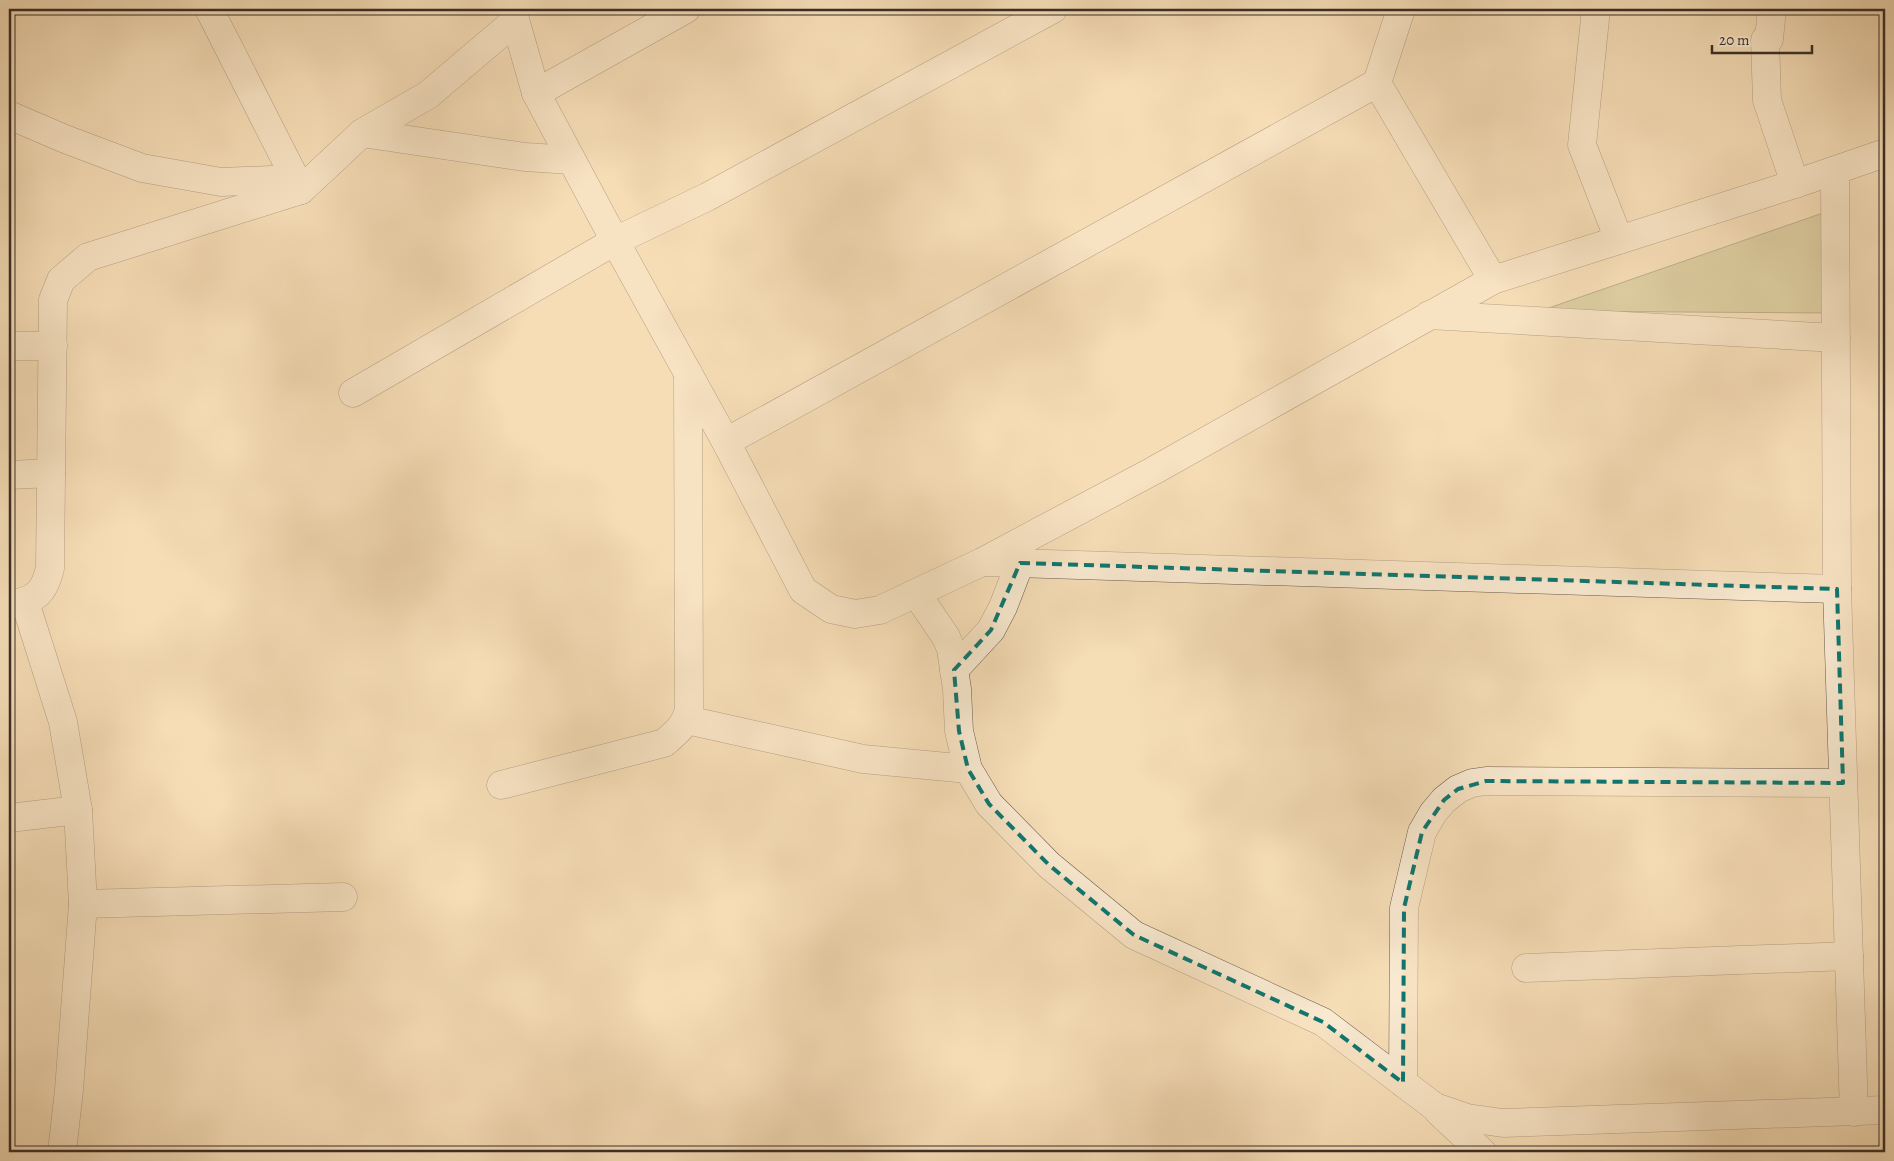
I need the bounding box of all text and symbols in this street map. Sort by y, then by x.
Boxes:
scale bar [1712,22,1812,54]
text: 20 m [1719,30,1750,50]

